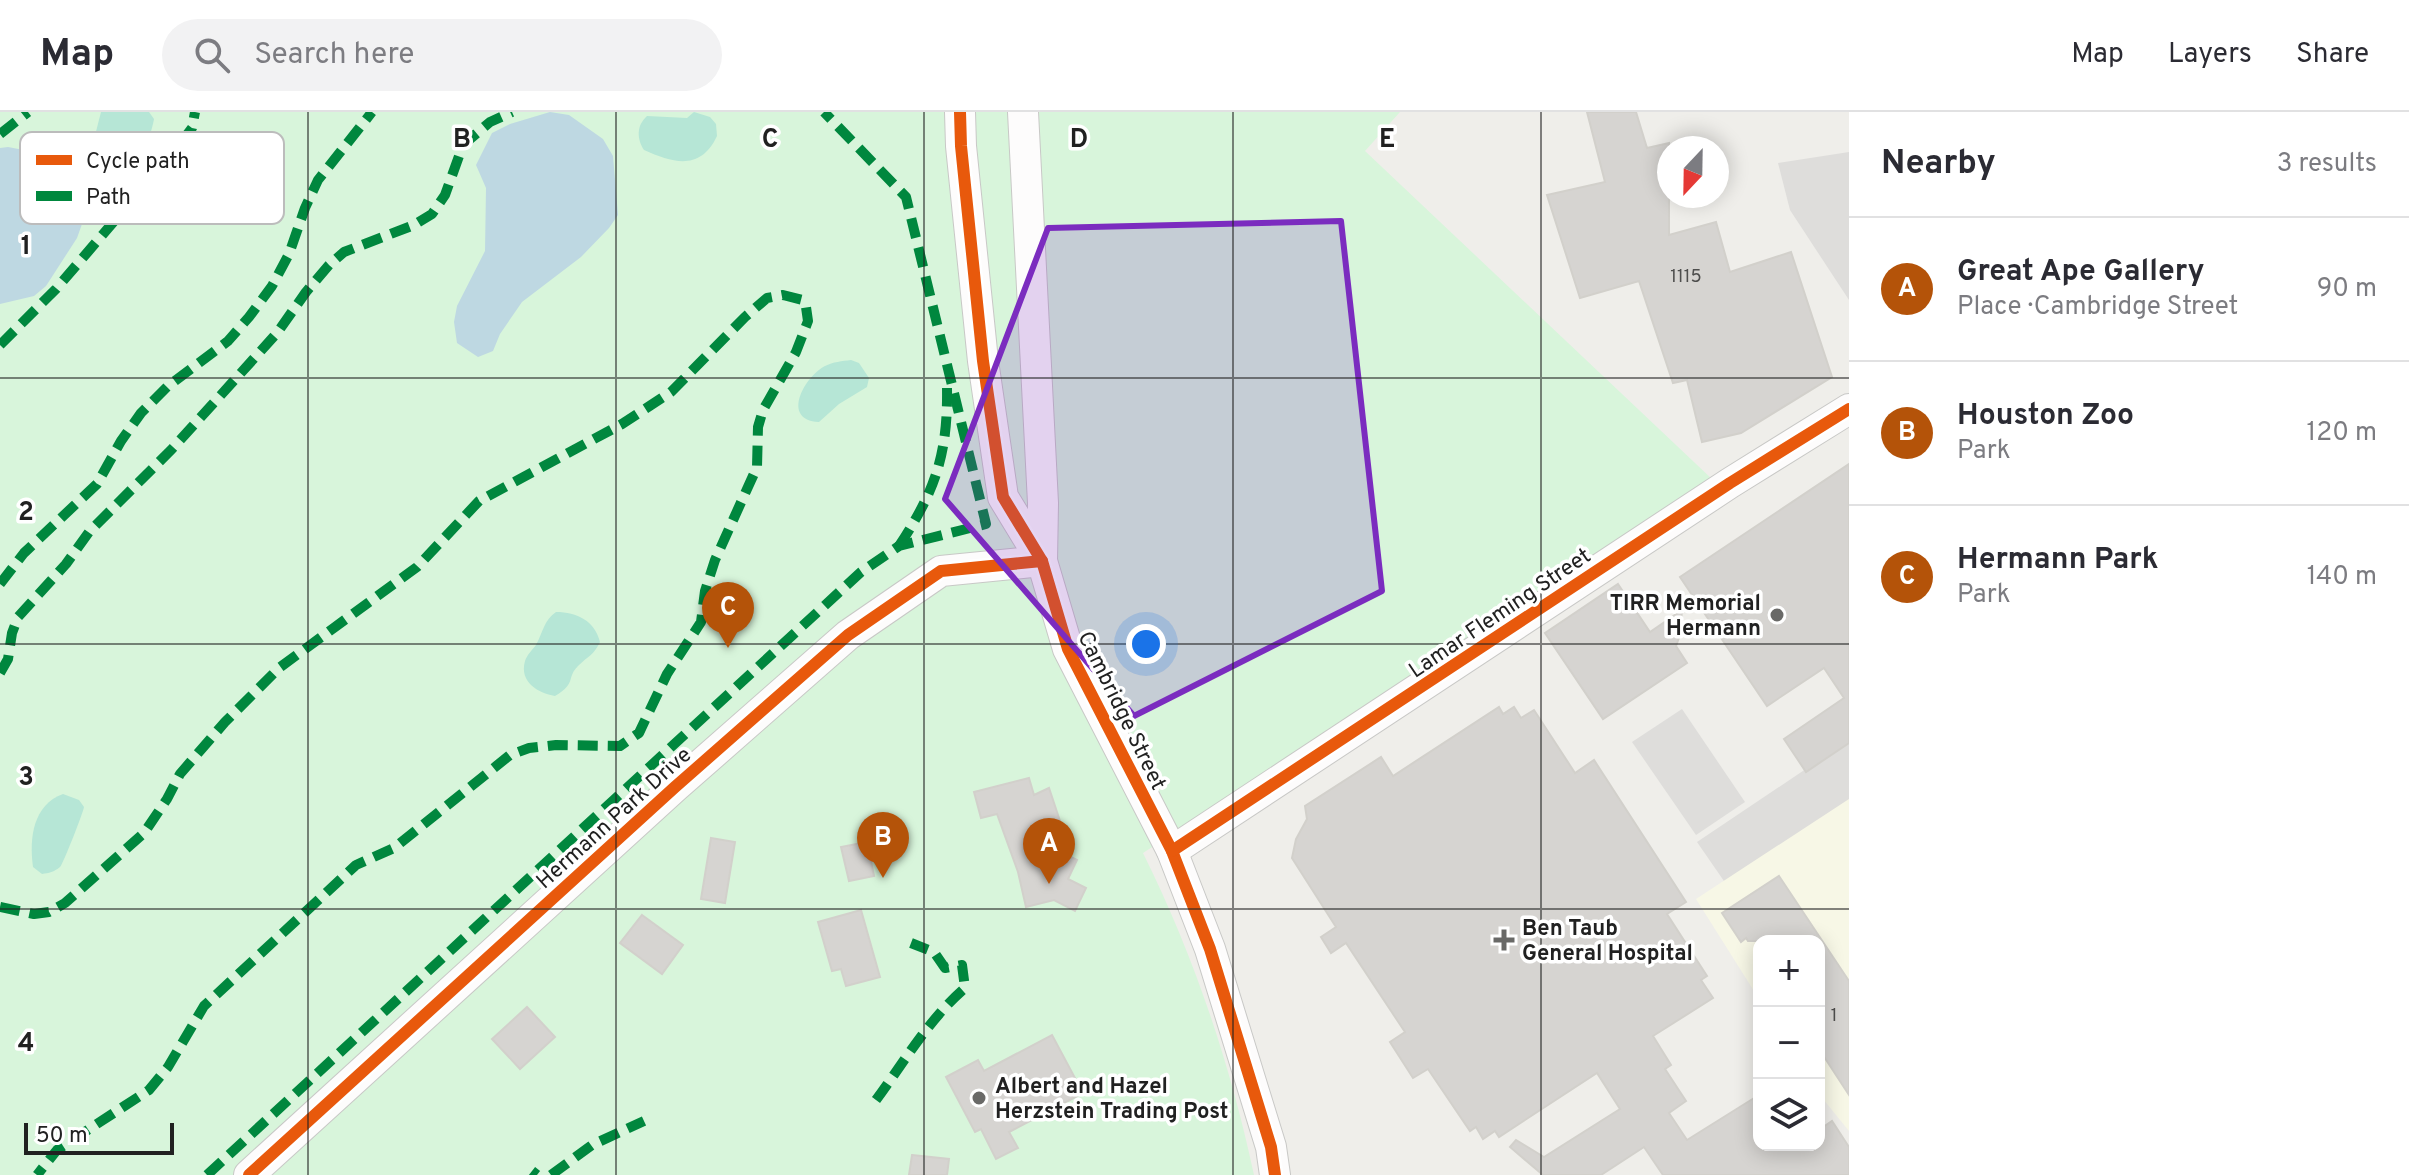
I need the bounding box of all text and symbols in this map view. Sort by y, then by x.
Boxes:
search box [162,19,722,91]
text: Map [40,31,114,80]
icon: search [190,33,234,77]
text: Search here [254,37,414,74]
text: Map [2071,37,2124,73]
text: Layers [2168,37,2252,73]
text: Share [2296,37,2369,73]
text: B [453,124,471,157]
text: C [762,124,778,157]
text: D [1070,124,1088,157]
text: E [1379,124,1395,157]
legend [20,132,284,224]
north arrow [1657,136,1729,208]
text: Nearby [1881,143,1996,186]
text: 3 results [2277,148,2377,181]
text: Cycle path [86,149,190,176]
text: Path [86,185,131,212]
text: 1 [21,231,31,264]
text: Great Ape Gallery [1957,254,2205,291]
house number: 1115 [1670,266,1702,289]
text: A [1898,273,1916,306]
text: 90 m [2317,273,2377,306]
text: Place · Cambridge Street [1957,291,2238,324]
text: Houston Zoo [1957,398,2134,435]
text: B [1898,417,1916,450]
text: 120 m [2307,417,2377,450]
text: Park [1957,435,2011,468]
text: 2 [18,497,34,530]
text: Hermann Park [1957,542,2158,579]
street label: Lamar Fleming Street [1404,543,1597,685]
text: C [1899,561,1915,594]
text: 140 m [2307,561,2377,594]
text: Park [1957,579,2011,612]
pin: C [702,582,754,648]
place label: TIRR Memorial Hermann [1610,591,1761,643]
marker: TIRR Memorial Hermann [1768,606,1786,624]
your location [1126,624,1166,664]
street label: Cambridge Street [1071,627,1171,795]
street label: Hermann Park Drive [532,742,698,896]
text: 3 [18,762,34,795]
pin: B [857,812,909,878]
pin: A [1023,818,1075,884]
place label: Ben Taub General Hospital [1522,916,1693,968]
marker: Ben Taub General Hospital [1493,929,1515,951]
map controls [1753,935,1825,1151]
button: + [1753,935,1825,1007]
house number: 1 [1831,1005,1837,1028]
button: − [1753,1007,1825,1079]
text: 4 [18,1028,34,1061]
place label: Albert and Hazel Herzstein Trading Post [995,1074,1229,1126]
button: layers [1753,1079,1825,1151]
marker: Albert and Hazel Herzstein Trading Post [970,1089,988,1107]
scale bar [24,1119,174,1155]
text: 50 m [36,1123,88,1150]

